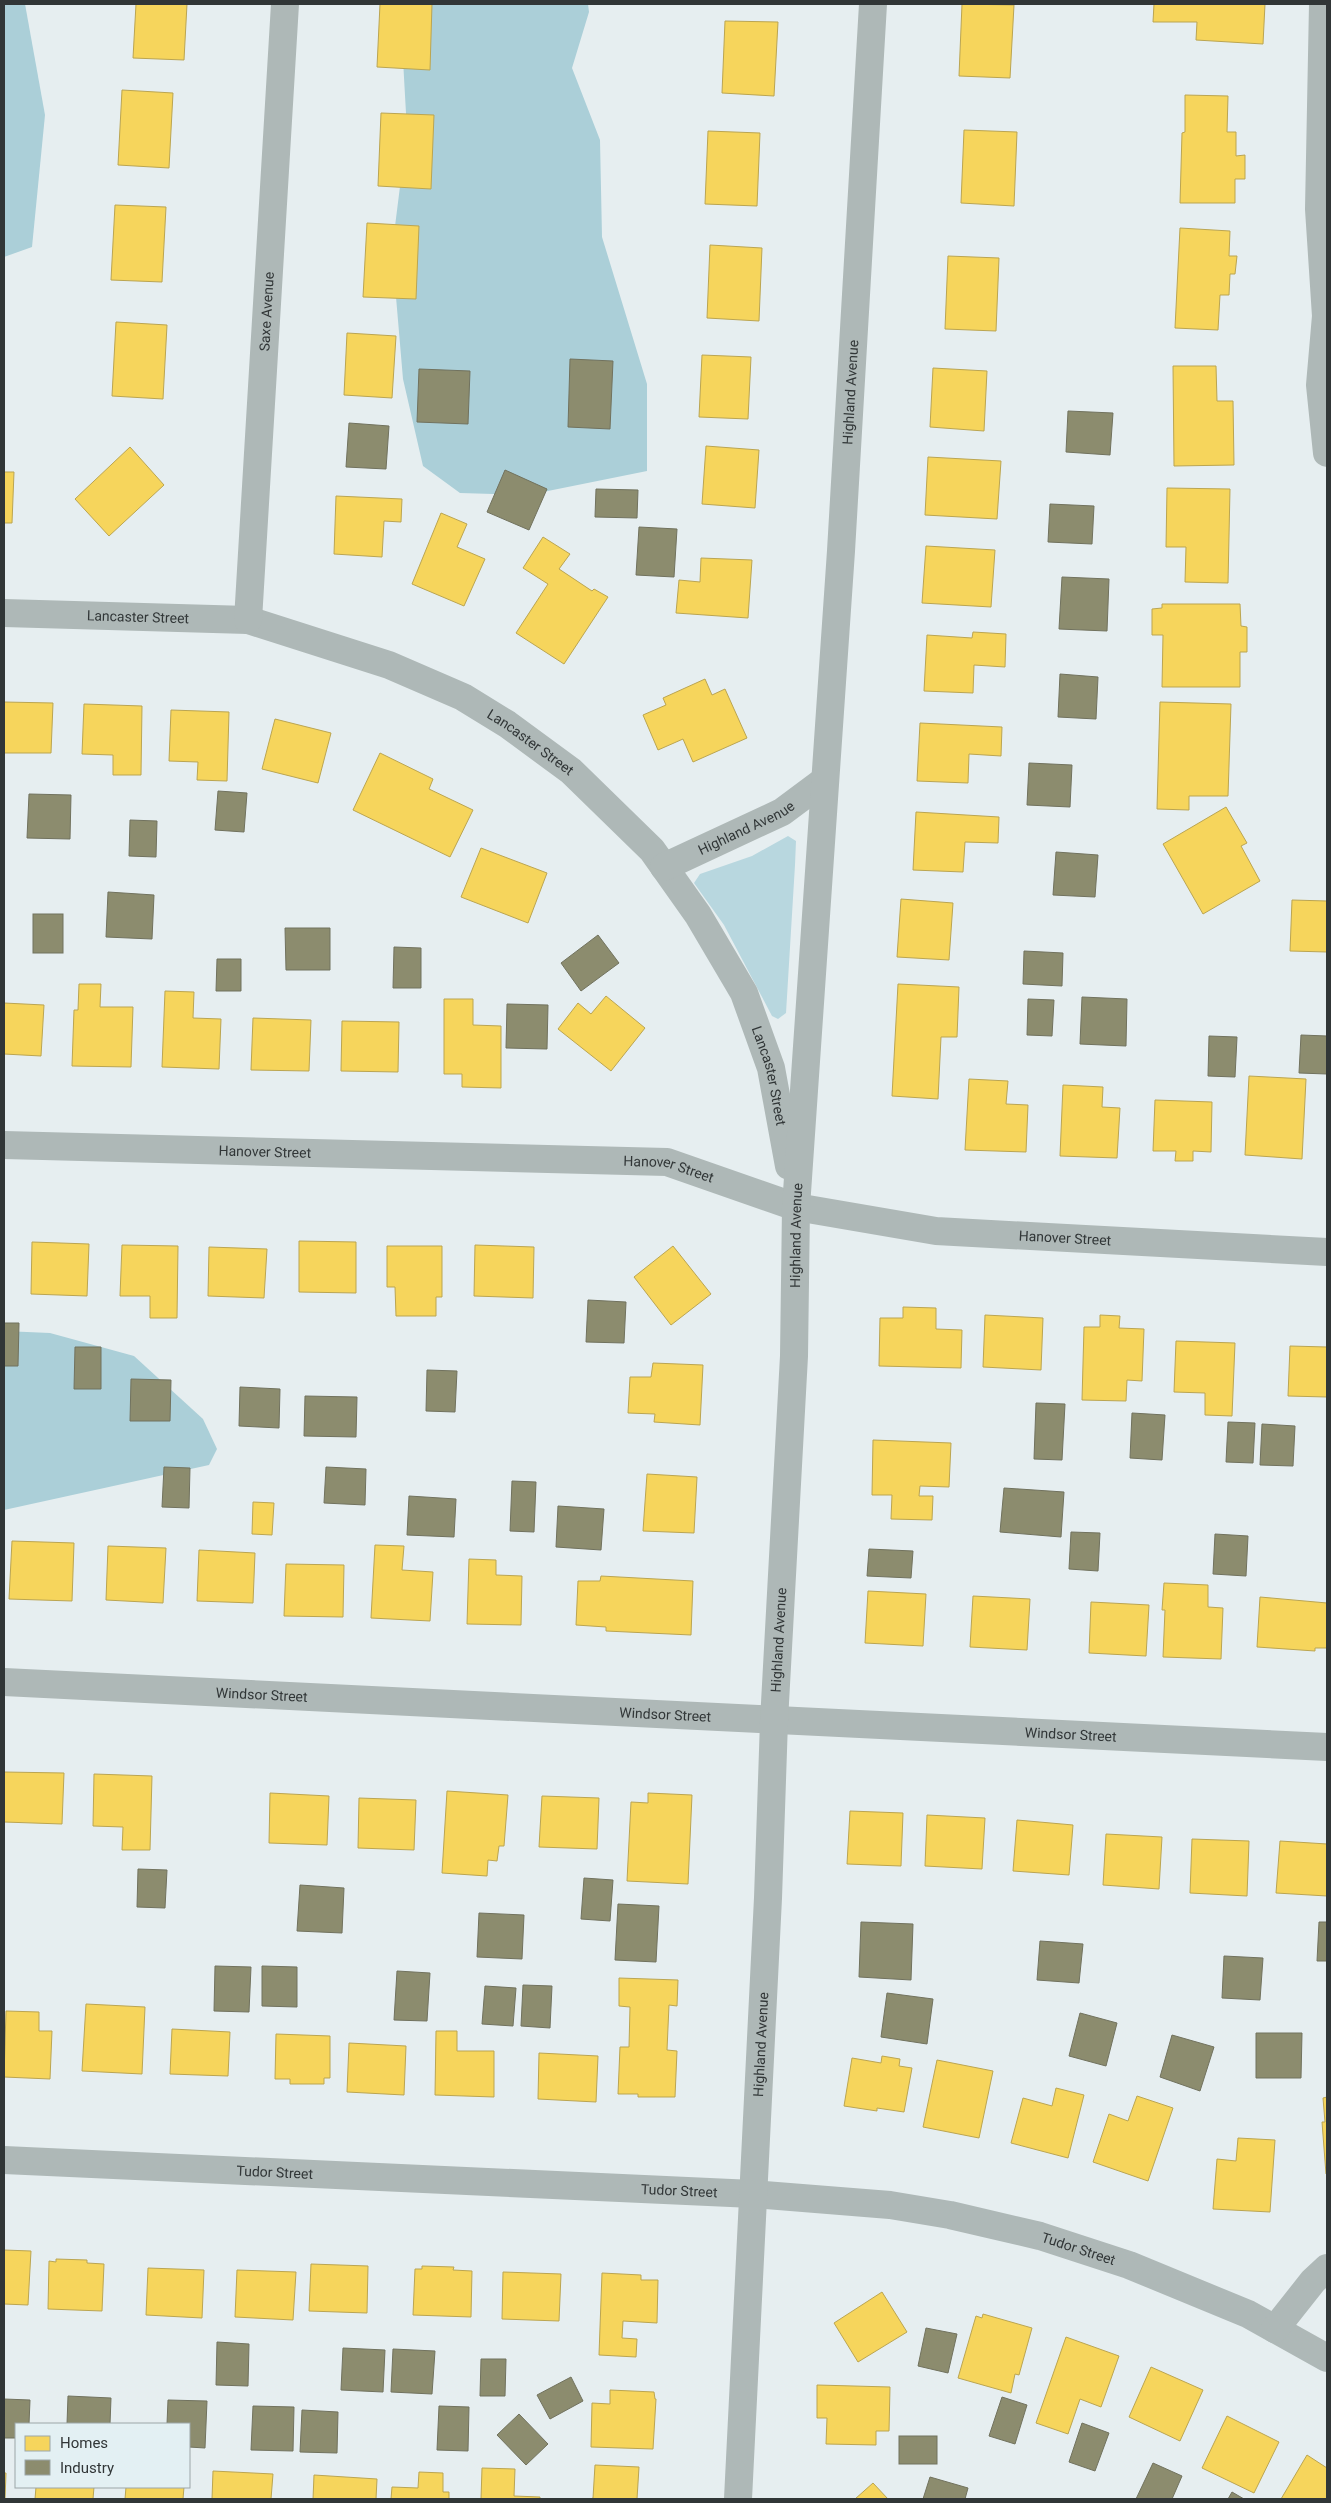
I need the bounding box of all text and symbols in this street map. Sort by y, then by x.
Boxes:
street label: Saxe Avenue [256,271,277,352]
street label: Highland Avenue [839,339,861,445]
street label: Lancaster Street [87,607,190,626]
street label: Lancaster Street [484,706,577,779]
street label: Highland Avenue [696,798,797,858]
street label: Lancaster Street [749,1024,789,1127]
street label: Hanover Street [218,1143,312,1161]
street label: Hanover Street [623,1153,716,1186]
street label: Highland Avenue [787,1182,806,1288]
street label: Hanover Street [1018,1227,1112,1248]
street label: Highland Avenue [768,1587,789,1693]
street label: Windsor Street [215,1684,308,1705]
street label: Windsor Street [619,1704,712,1725]
street label: Windsor Street [1024,1724,1117,1745]
street label: Highland Avenue [750,1992,771,2097]
street label: Tudor Street [236,2163,314,2182]
street label: Tudor Street [641,2181,718,2200]
street label: Tudor Street [1040,2229,1118,2268]
legend [15,2423,190,2488]
text: Homes [60,2434,108,2452]
text: Industry [60,2459,114,2477]

